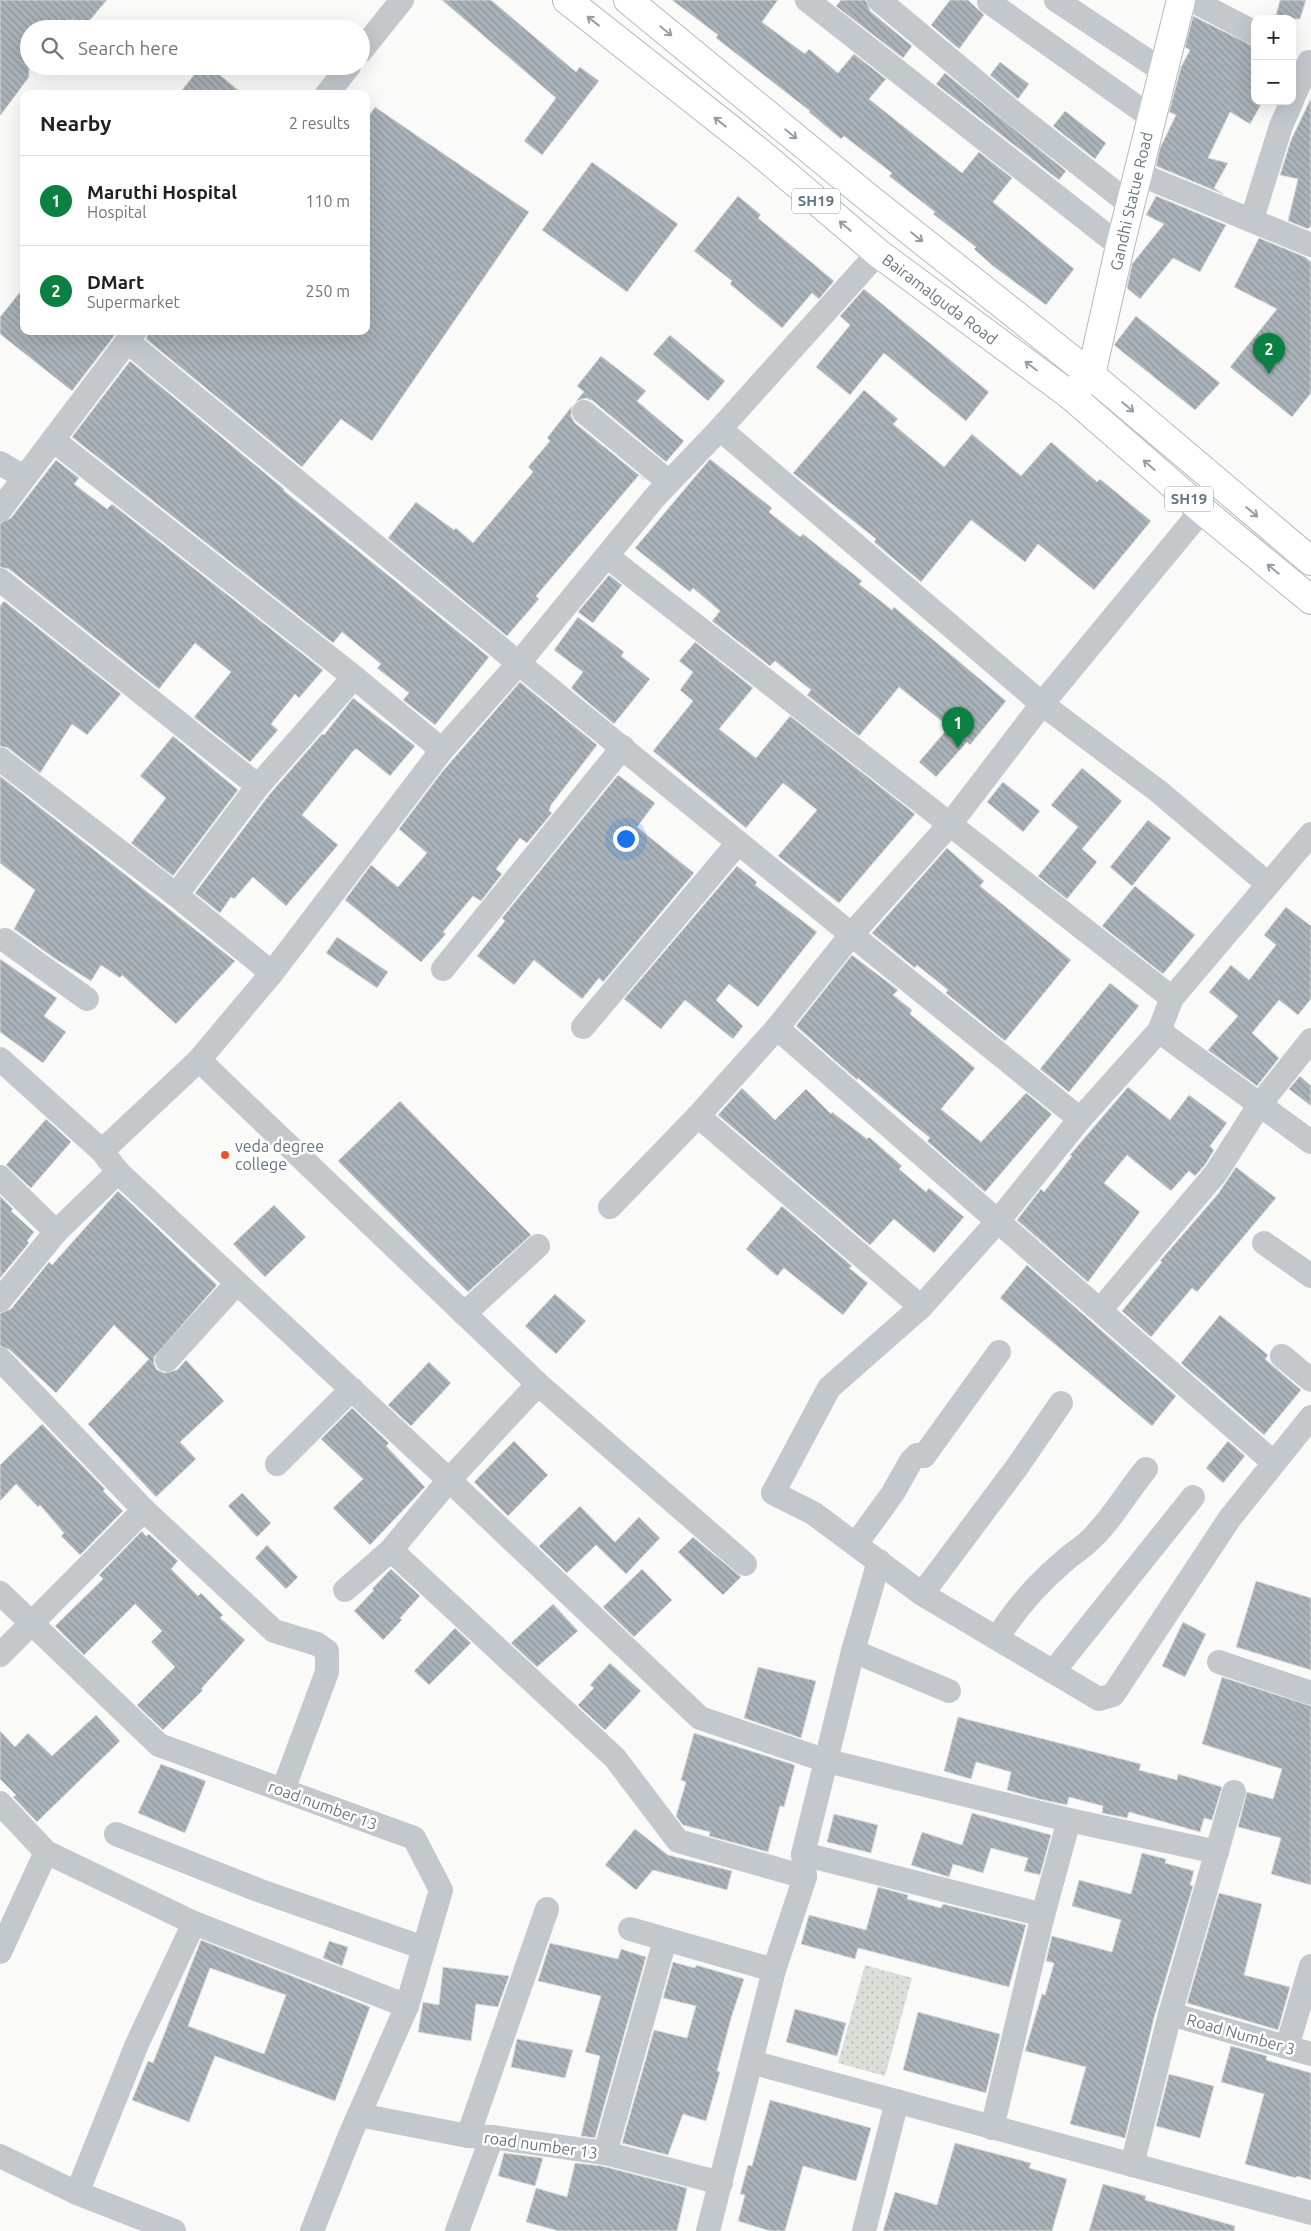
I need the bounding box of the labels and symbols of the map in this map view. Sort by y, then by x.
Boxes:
one-way arrow [587,15,600,26]
one-way arrow [659,25,672,37]
one-way arrow [714,116,727,127]
one-way arrow [784,129,797,140]
street label: Gandhi Statue Road [1106,130,1156,272]
road number: SH19 [792,188,840,214]
one-way arrow [839,220,852,231]
one-way arrow [910,231,923,242]
street label: Bairamalguda Road [879,250,1001,348]
pin: 2 [1253,333,1285,374]
one-way arrow [1024,361,1038,371]
one-way arrow [1121,401,1134,412]
one-way arrow [1143,459,1156,470]
road number: SH19 [1165,486,1213,512]
one-way arrow [1246,506,1259,517]
one-way arrow [1267,564,1280,575]
pin: 1 [942,707,974,748]
your location [613,826,639,852]
place label: veda degree college [235,1137,324,1173]
marker: veda degree college [219,1149,231,1161]
street label: road number 13 [266,1777,380,1833]
street label: Road Number 3 [1185,2010,1297,2058]
street label: road number 13 [483,2128,599,2162]

